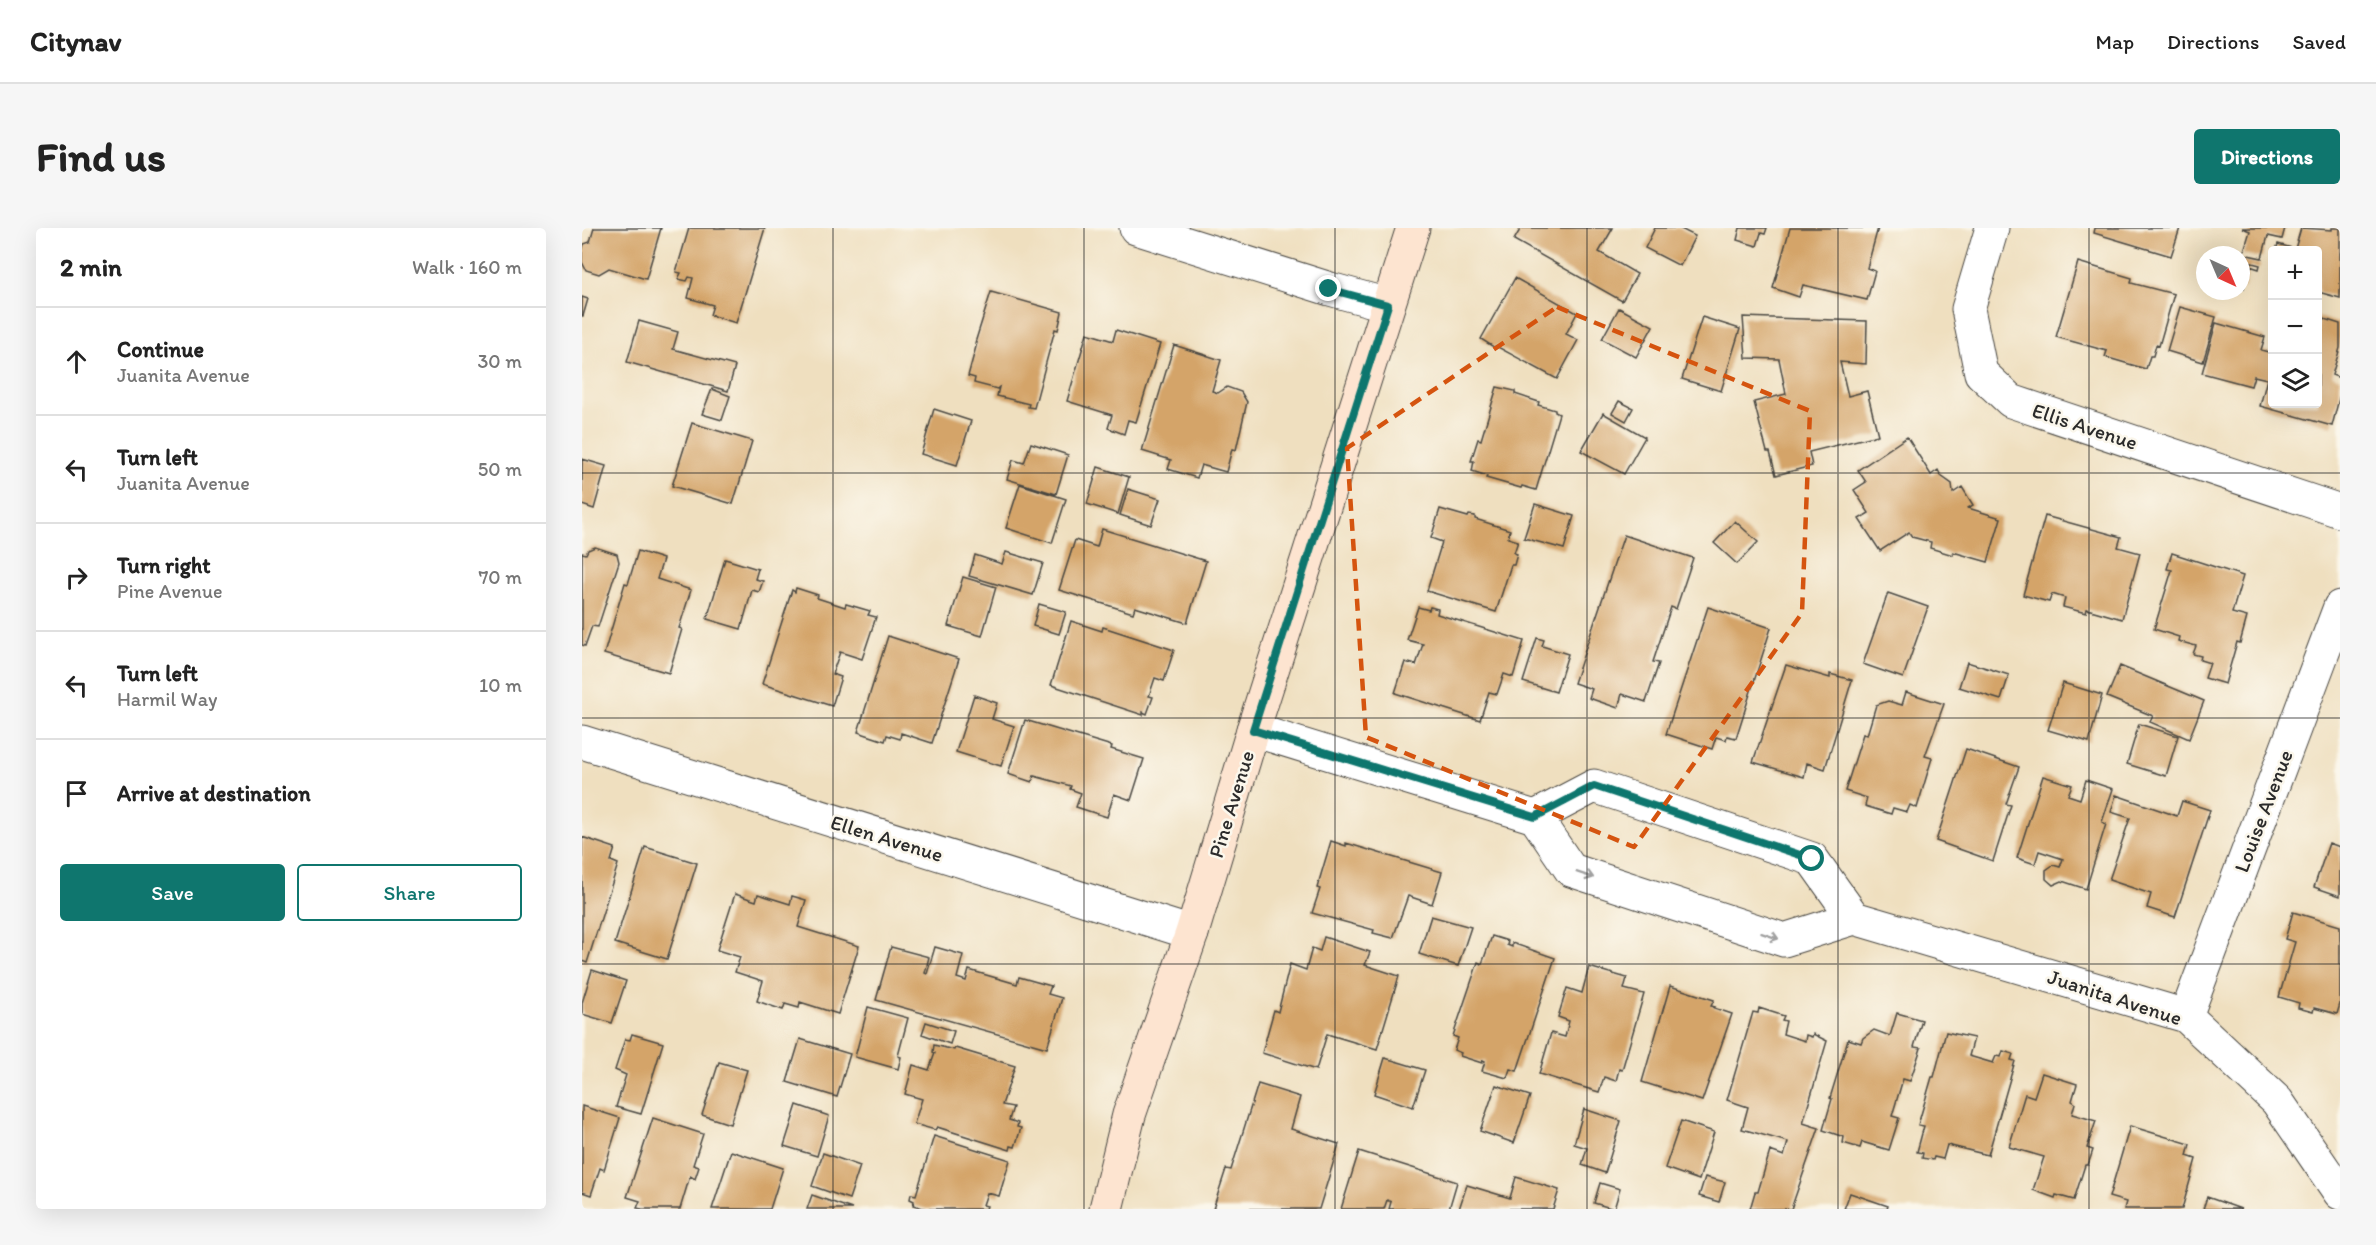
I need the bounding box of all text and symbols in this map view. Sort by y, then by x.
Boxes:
text: Citynav [30,24,121,58]
text: Map [2096,29,2134,54]
text: Directions [2167,29,2259,54]
text: Saved [2292,29,2346,54]
button: Directions [2194,129,2340,184]
text: Find us [36,131,166,182]
north arrow [2196,246,2250,300]
map controls [2268,246,2322,408]
button: + [2268,246,2322,300]
text: 2 min [60,251,122,283]
text: Walk · 160 m [412,255,522,279]
route end [1315,275,1341,301]
button: − [2268,300,2322,354]
text: Continue [117,336,204,363]
icon: ahead [60,345,93,378]
text: 30 m [477,349,522,373]
button: layers [2268,354,2322,408]
text: Juanita Avenue [117,363,250,387]
street label: Ellis Avenue [2029,397,2141,455]
text: Turn left [117,444,198,471]
icon: left [60,453,93,486]
text: 50 m [478,457,522,481]
text: Juanita Avenue [117,471,250,495]
text: Turn right [117,552,211,579]
icon: right [60,561,93,594]
text: 70 m [478,565,522,589]
text: Pine Avenue [117,579,222,603]
text: Turn left [117,660,198,687]
icon: left [60,669,93,702]
text: 10 m [479,673,522,697]
text: Harmil Way [117,687,217,711]
street label: Louise Avenue [2228,746,2298,876]
street label: Pine Avenue [1203,747,1259,861]
icon: arrive [60,777,93,810]
text: Arrive at destination [117,780,311,807]
street label: Ellen Avenue [828,809,946,867]
route start [1798,845,1824,871]
button: Save [60,864,285,921]
button: Share [297,864,522,921]
one-way arrow [1575,870,1594,881]
one-way arrow [1760,931,1779,942]
street label: Juanita Avenue [2045,964,2185,1030]

